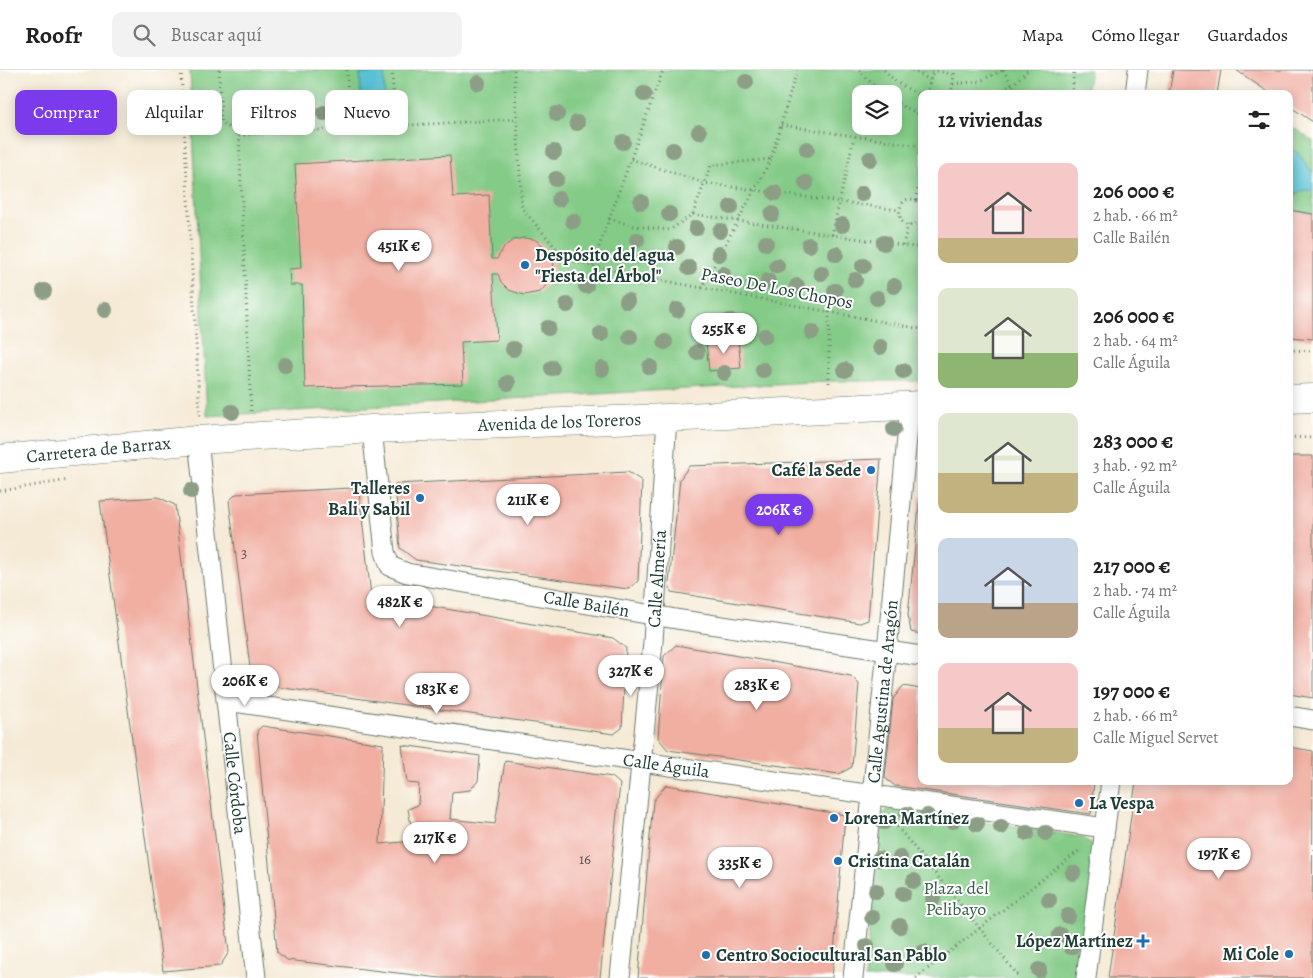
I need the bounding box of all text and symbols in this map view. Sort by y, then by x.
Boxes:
search box [112,12,462,57]
text: Roofr [25,19,82,51]
icon: search [130,21,158,49]
text: Buscar aquí [170,22,262,48]
text: Mapa [1022,23,1063,47]
text: Cómo llegar [1091,23,1180,47]
text: Guardados [1208,23,1288,47]
map controls [852,85,902,135]
button: layers [852,85,902,135]
chip: Comprar [15,90,117,135]
chip: Alquilar [127,90,222,135]
chip: Filtros [232,90,315,135]
chip: Nuevo [325,90,408,135]
text: 12 viviendas [938,106,1043,134]
icon: filters [1245,106,1273,134]
text: 206 000 € [1093,177,1175,205]
icon: home [978,183,1038,243]
text: 2 hab. · 66 m² [1093,205,1178,227]
text: Calle Bailén [1093,227,1170,249]
pin: 451K € [358,230,440,272]
text: 451K € [378,235,420,257]
place label: Despósito del agua "Fiesta del Árbol" [535,243,675,288]
marker: Despósito del agua "Fiesta del Árbol" [519,259,531,271]
street label: Paseo De Los Chopos [699,261,855,315]
text: 206 000 € [1093,302,1175,330]
icon: home [978,308,1038,368]
pin: 255K € [683,312,765,355]
text: 255K € [702,318,746,340]
text: 2 hab. · 64 m² [1093,330,1178,352]
text: Calle Águila [1093,352,1171,374]
street label: Avenida de los Toreros [476,407,642,437]
text: 283 000 € [1093,427,1173,455]
street label: Carretera de Barrax [25,431,172,468]
icon: home [978,433,1038,493]
text: 3 hab. · 92 m² [1093,455,1177,477]
place label: Café la Sede [772,458,861,482]
marker: Café la Sede [865,464,877,476]
place label: Talleres Bali y Sabil [328,476,410,521]
text: Calle Águila [1093,477,1171,499]
pin: 211K € [487,484,569,526]
text: 211K € [507,489,549,511]
marker: Talleres Bali y Sabil [414,492,426,504]
pin: 206K € [738,494,820,536]
text: 206K € [756,499,802,521]
street label: Calle Almería [642,528,672,628]
house number: 3 [241,543,247,563]
text: 217 000 € [1093,552,1171,580]
icon: home [978,558,1038,618]
text: 2 hab. · 74 m² [1093,580,1177,602]
street label: Calle Bailén [542,585,631,623]
pin: 482K € [359,586,441,628]
text: 482K € [377,591,423,613]
street label: Calle Agustina de Aragón [861,599,904,784]
text: Calle Águila [1093,602,1171,624]
pin: 327K € [590,654,672,697]
text: 327K € [609,660,653,682]
pin: 206K € [204,664,286,707]
pin: 283K € [716,668,798,711]
text: 206K € [222,670,268,692]
pin: 183K € [396,672,478,715]
text: 283K € [735,674,779,696]
text: 197 000 € [1093,677,1170,705]
text: 183K € [416,678,458,700]
icon: home [978,683,1038,743]
text: 2 hab. · 66 m² [1093,705,1178,727]
text: Calle Miguel Servet [1093,727,1218,749]
street label: Calle Córdoba [218,731,252,836]
street label: Calle Águila [621,747,712,784]
place label: La Vespa [1089,791,1155,815]
marker: La Vespa [1073,797,1085,809]
place label: Lorena Martínez [844,806,969,830]
marker: Lorena Martínez [828,812,840,824]
pin: 217K € [394,822,476,864]
text: 217K € [414,827,456,849]
pin: 197K € [1178,838,1260,880]
text: 197K € [1198,843,1240,865]
pin: 335K € [699,846,781,889]
house number: 16 [579,849,591,869]
place label: Cristina Catalán [848,849,970,873]
text: 335K € [718,852,762,874]
marker: Cristina Catalán [832,855,844,867]
park label: Plaza del Pelibayo [923,876,989,921]
place label: López Martínez [1016,929,1133,953]
marker: López Martínez [1137,935,1149,947]
place label: Mi Cole [1222,942,1279,966]
place label: Centro Sociocultural San Pablo [716,943,947,967]
marker: Mi Cole [1283,948,1295,960]
marker: Centro Sociocultural San Pablo [700,949,712,961]

